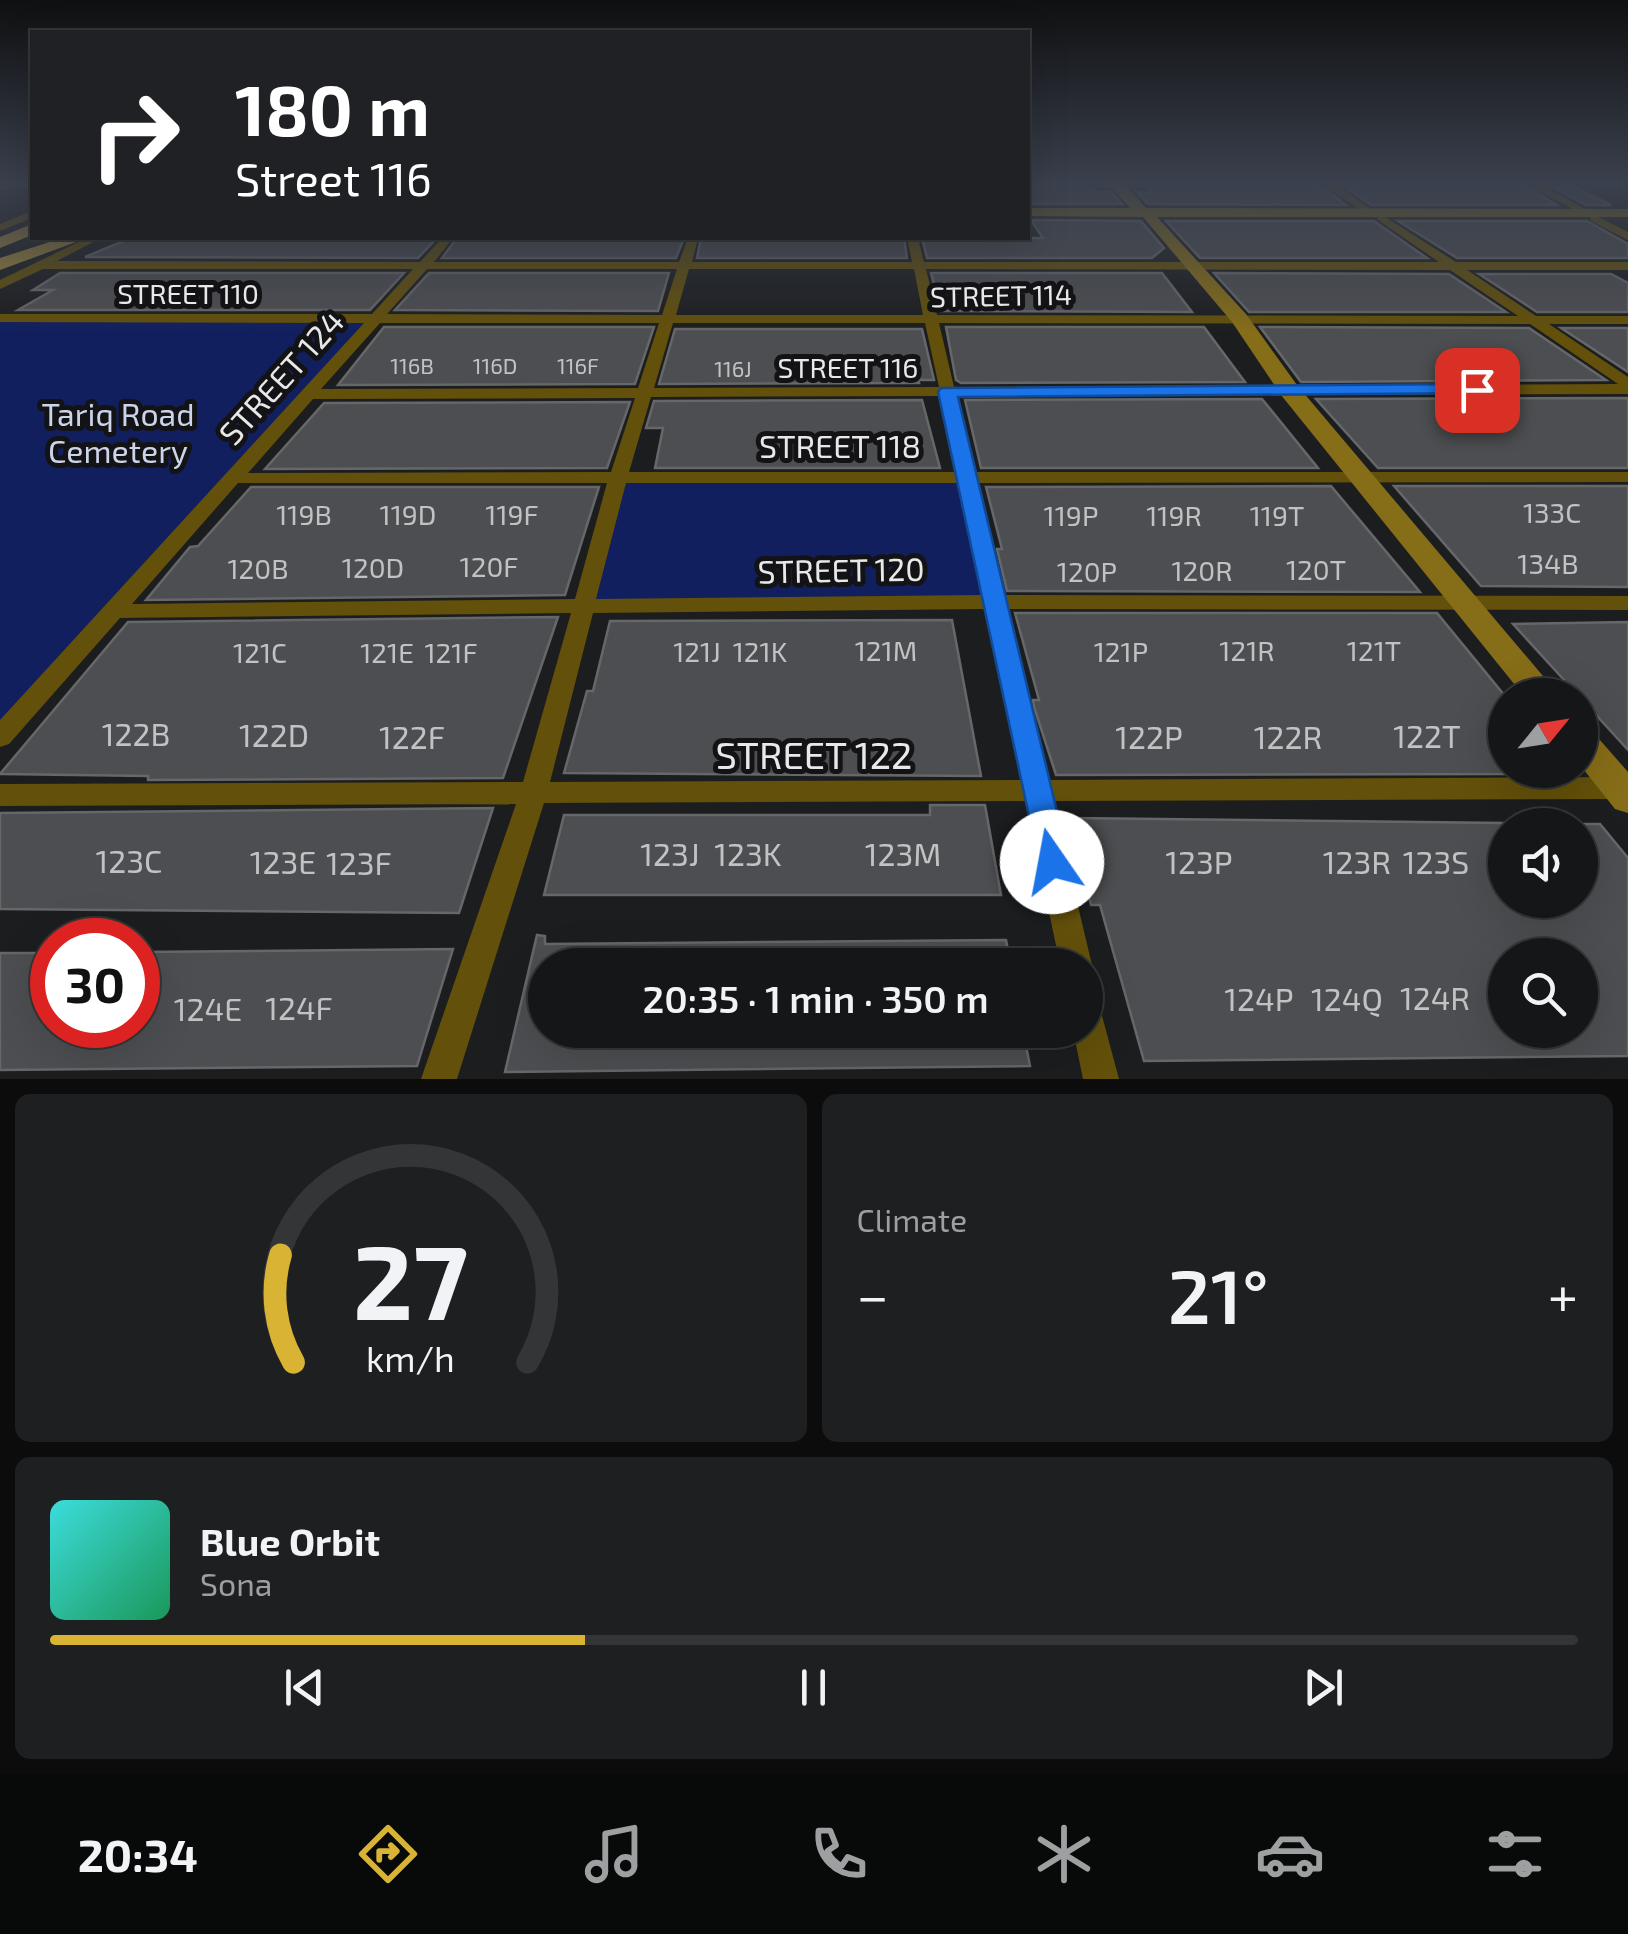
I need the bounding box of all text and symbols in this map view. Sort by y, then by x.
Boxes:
text: 180 m [235,66,430,150]
icon: right [70,70,200,200]
text: Street 116 [235,151,432,205]
street label: STREET 110 [117,276,259,310]
street label: STREET 114 [930,277,1072,313]
street label: STREET 124 [210,302,351,452]
pin [1435,348,1520,433]
street label: STREET 116 [778,350,918,384]
house number: 116B [390,352,434,378]
house number: 116D [473,352,517,378]
house number: 116F [557,352,599,378]
house number: 116J [714,355,752,381]
icon: arrive [1450,363,1505,418]
park label: Tariq Road Cemetery [42,394,195,469]
street label: STREET 118 [759,426,921,464]
house number: 133C [1523,495,1581,529]
house number: 119B [276,497,332,531]
house number: 119D [380,497,436,531]
house number: 119F [485,497,539,531]
house number: 119P [1044,498,1098,532]
house number: 119R [1146,498,1202,532]
house number: 119T [1250,498,1304,532]
house number: 134B [1517,546,1579,580]
house number: 120F [460,549,518,583]
street label: STREET 120 [757,549,925,589]
house number: 120D [342,550,404,584]
house number: 120B [227,551,289,585]
house number: 120T [1286,552,1346,586]
house number: 120R [1171,553,1233,587]
house number: 120P [1057,554,1117,588]
house number: 121M [855,633,917,667]
house number: 121R [1219,633,1275,667]
house number: 121T [1347,633,1401,667]
house number: 121J [673,634,721,668]
house number: 121K [733,634,788,668]
house number: 121P [1094,634,1148,668]
house number: 121C [233,635,287,669]
house number: 121E [360,635,414,669]
house number: 121F [424,635,478,669]
north arrow [1488,678,1598,788]
map controls [1488,678,1598,1048]
house number: 122B [102,714,170,752]
house number: 122D [239,715,309,753]
house number: 122T [1393,716,1461,754]
house number: 122F [379,717,445,755]
house number: 122P [1115,717,1183,755]
house number: 122R [1254,717,1322,755]
street label: STREET 122 [716,731,912,777]
button: sound [1488,808,1598,918]
position arrow [1000,810,1104,914]
house number: 123J [640,834,700,872]
house number: 123K [714,834,782,872]
house number: 123M [865,834,941,872]
house number: 123C [96,841,162,879]
house number: 123E [250,842,316,880]
house number: 123P [1165,842,1233,880]
house number: 123R [1323,842,1391,880]
house number: 123S [1403,842,1469,880]
house number: 123F [326,843,392,881]
speed limit sign: 30 [30,918,160,1048]
button: search [1488,938,1598,1048]
text: 20:35 · 1 min · 350 m [642,975,989,1021]
house number: 124R [1400,978,1470,1016]
house number: 124P [1224,979,1294,1017]
house number: 124Q [1311,979,1383,1018]
house number: 124F [265,988,333,1026]
house number: 124E [174,989,242,1027]
text: Climate [857,1200,967,1238]
text: 27 [353,1216,468,1341]
text: 21° [1168,1249,1269,1339]
text: − [857,1261,889,1327]
text: + [1548,1261,1578,1327]
text: km/h [366,1336,455,1379]
text: Blue Orbit [200,1518,380,1564]
text: Sona [200,1564,272,1602]
icon: previous [277,1660,332,1715]
icon: pause [786,1660,841,1715]
icon: next [1296,1660,1351,1715]
icon: directions [353,1819,423,1889]
icon: music [579,1819,649,1889]
icon: phone [804,1819,874,1889]
icon: climate [1029,1819,1099,1889]
icon: car [1255,1819,1325,1889]
icon: filters [1480,1819,1550,1889]
text: 20:34 [78,1827,198,1881]

